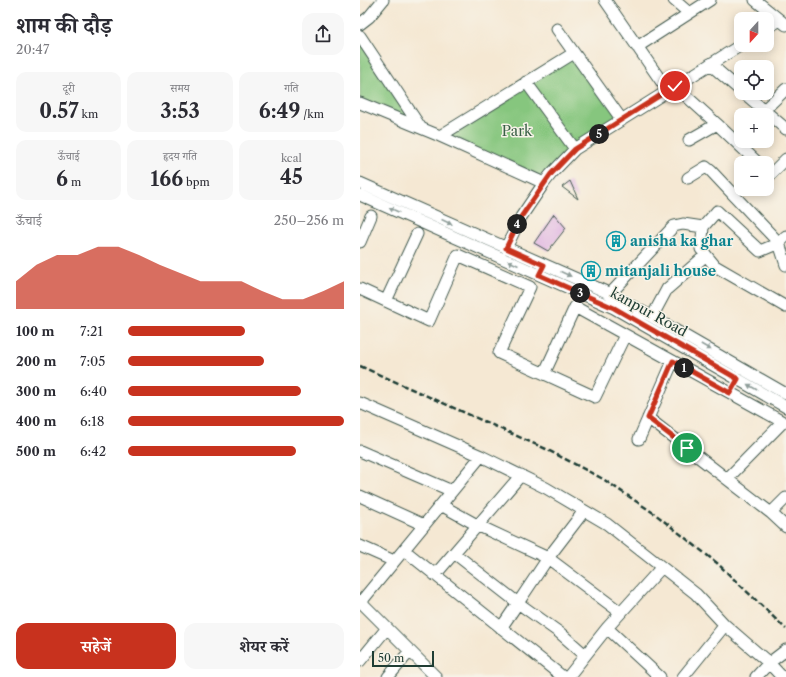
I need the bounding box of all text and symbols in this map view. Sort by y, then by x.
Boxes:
text: शाम की दौड़ [16,12,112,39]
north arrow [734,12,774,52]
map controls [734,12,774,196]
button: share [302,13,344,55]
text: 20:47 [16,41,49,57]
button: locate [734,60,774,100]
pin [658,69,692,103]
icon: check [664,75,686,97]
text: दूरी [63,81,75,95]
text: समय [170,81,190,95]
text: गति [284,81,299,95]
text: 0.57 [39,99,79,123]
text: 3:53 [160,99,200,123]
text: 6:49 [259,99,300,123]
text: km [79,107,98,121]
text: /km [300,107,324,121]
button: + [734,108,774,148]
park label: Park [502,122,533,140]
pin: 5 [589,124,609,144]
text: 5 [596,127,602,141]
text: ऊँचाई [58,149,80,163]
text: हृदय गति [163,149,197,163]
text: kcal [281,151,302,165]
button: − [734,156,774,196]
text: 45 [280,165,303,189]
text: 6 [56,167,68,191]
text: 166 [150,167,183,191]
text: m [68,175,81,189]
text: bpm [183,175,210,189]
one-way arrow [388,207,400,214]
text: ऊँचाई [16,212,42,228]
text: 250–256 m [274,212,344,228]
pin: 4 [507,214,527,234]
text: 4 [514,217,520,231]
one-way arrow [441,219,452,225]
building icon: anisha ka ghar [605,230,627,252]
place label: anisha ka ghar [630,232,734,250]
one-way arrow [507,260,518,266]
building icon: mitanjali house [580,260,602,282]
place label: mitanjali house [605,262,716,280]
one-way arrow [560,271,571,277]
pin: 3 [570,283,590,303]
street label: kanpur Road [607,283,691,341]
text: 3 [577,286,583,300]
text: 100 m [16,323,55,339]
text: 7:21 [80,323,103,339]
one-way arrow [700,344,711,351]
text: 200 m [16,353,56,369]
text: 7:05 [80,353,105,369]
pin: 1 [674,358,694,378]
text: 1 [682,361,686,375]
text: 300 m [16,383,56,399]
text: 6:40 [80,383,107,399]
one-way arrow [746,384,758,391]
text: 400 m [16,413,56,429]
text: 6:18 [80,413,104,429]
pin [670,431,704,465]
icon: arrive [676,437,698,459]
text: 500 m [16,443,56,459]
text: 6:42 [80,443,106,459]
button: सहेजें [16,623,176,669]
button: शेयर करें [184,623,344,669]
scale bar [372,649,434,668]
text: 50 m [378,651,404,665]

